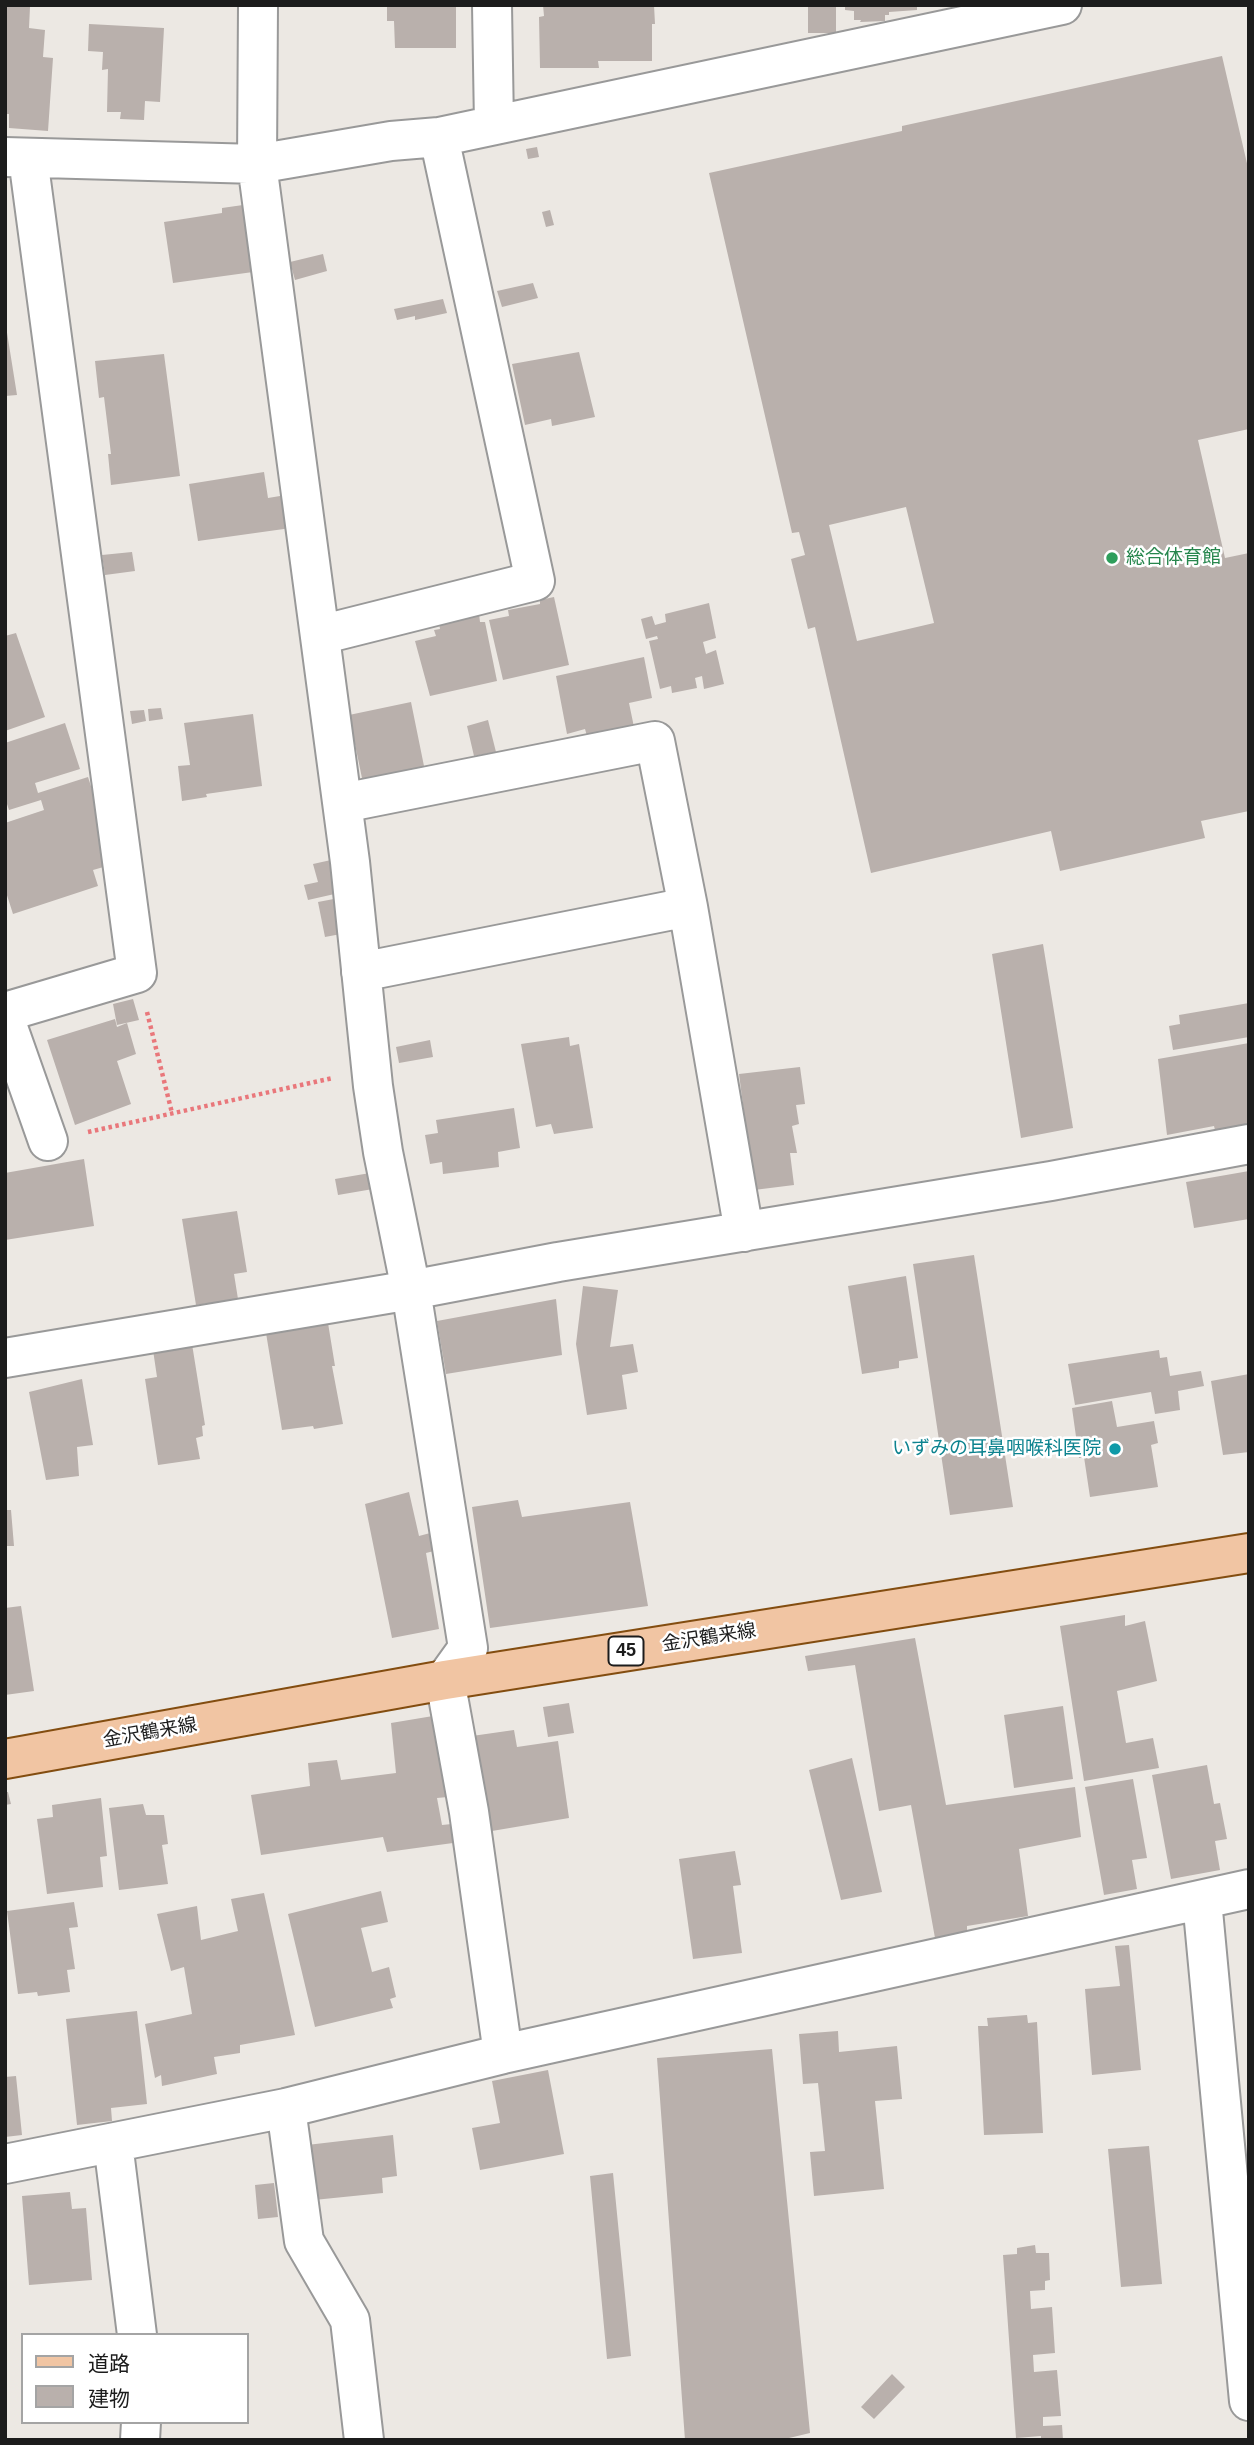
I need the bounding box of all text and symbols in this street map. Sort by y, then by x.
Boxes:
place label: 総合体育館 [1126,547,1221,569]
marker: 総合体育館 [1104,550,1120,566]
place label: いずみの耳鼻咽喉科医院 [892,1438,1101,1460]
marker: いずみの耳鼻咽喉科医院 [1107,1441,1123,1457]
street label: 金沢鶴来線 [660,1619,758,1657]
road number: 45 [608,1636,644,1666]
street label: 金沢鶴来線 [101,1714,199,1752]
legend [21,2333,248,2424]
text: 道路 [88,2352,130,2375]
text: 建物 [88,2387,130,2410]

